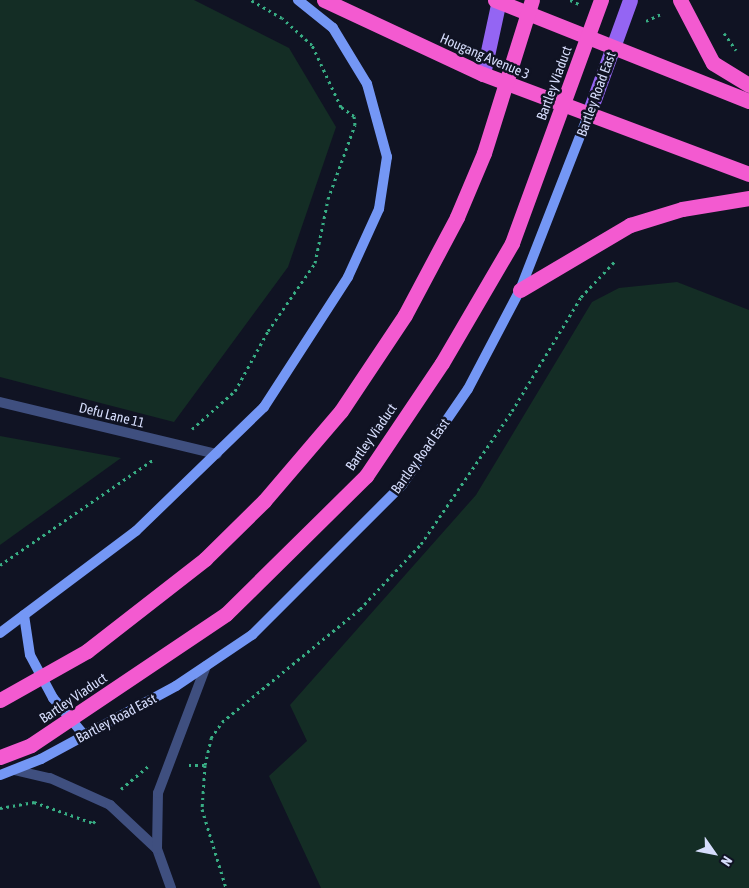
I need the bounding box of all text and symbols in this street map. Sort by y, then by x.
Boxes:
street label: Hougang Avenue 3 [438,30,532,82]
street label: Bartley Viaduct [533,44,575,122]
street label: Bartley Road East [573,49,619,139]
street label: Defu Lane 11 [78,399,146,431]
street label: Bartley Viaduct [342,400,400,474]
street label: Bartley Road East [387,415,453,497]
street label: Bartley Viaduct [36,669,110,727]
street label: Bartley Road East [73,690,159,746]
north arrow [689,828,739,878]
text: N [718,853,736,869]

